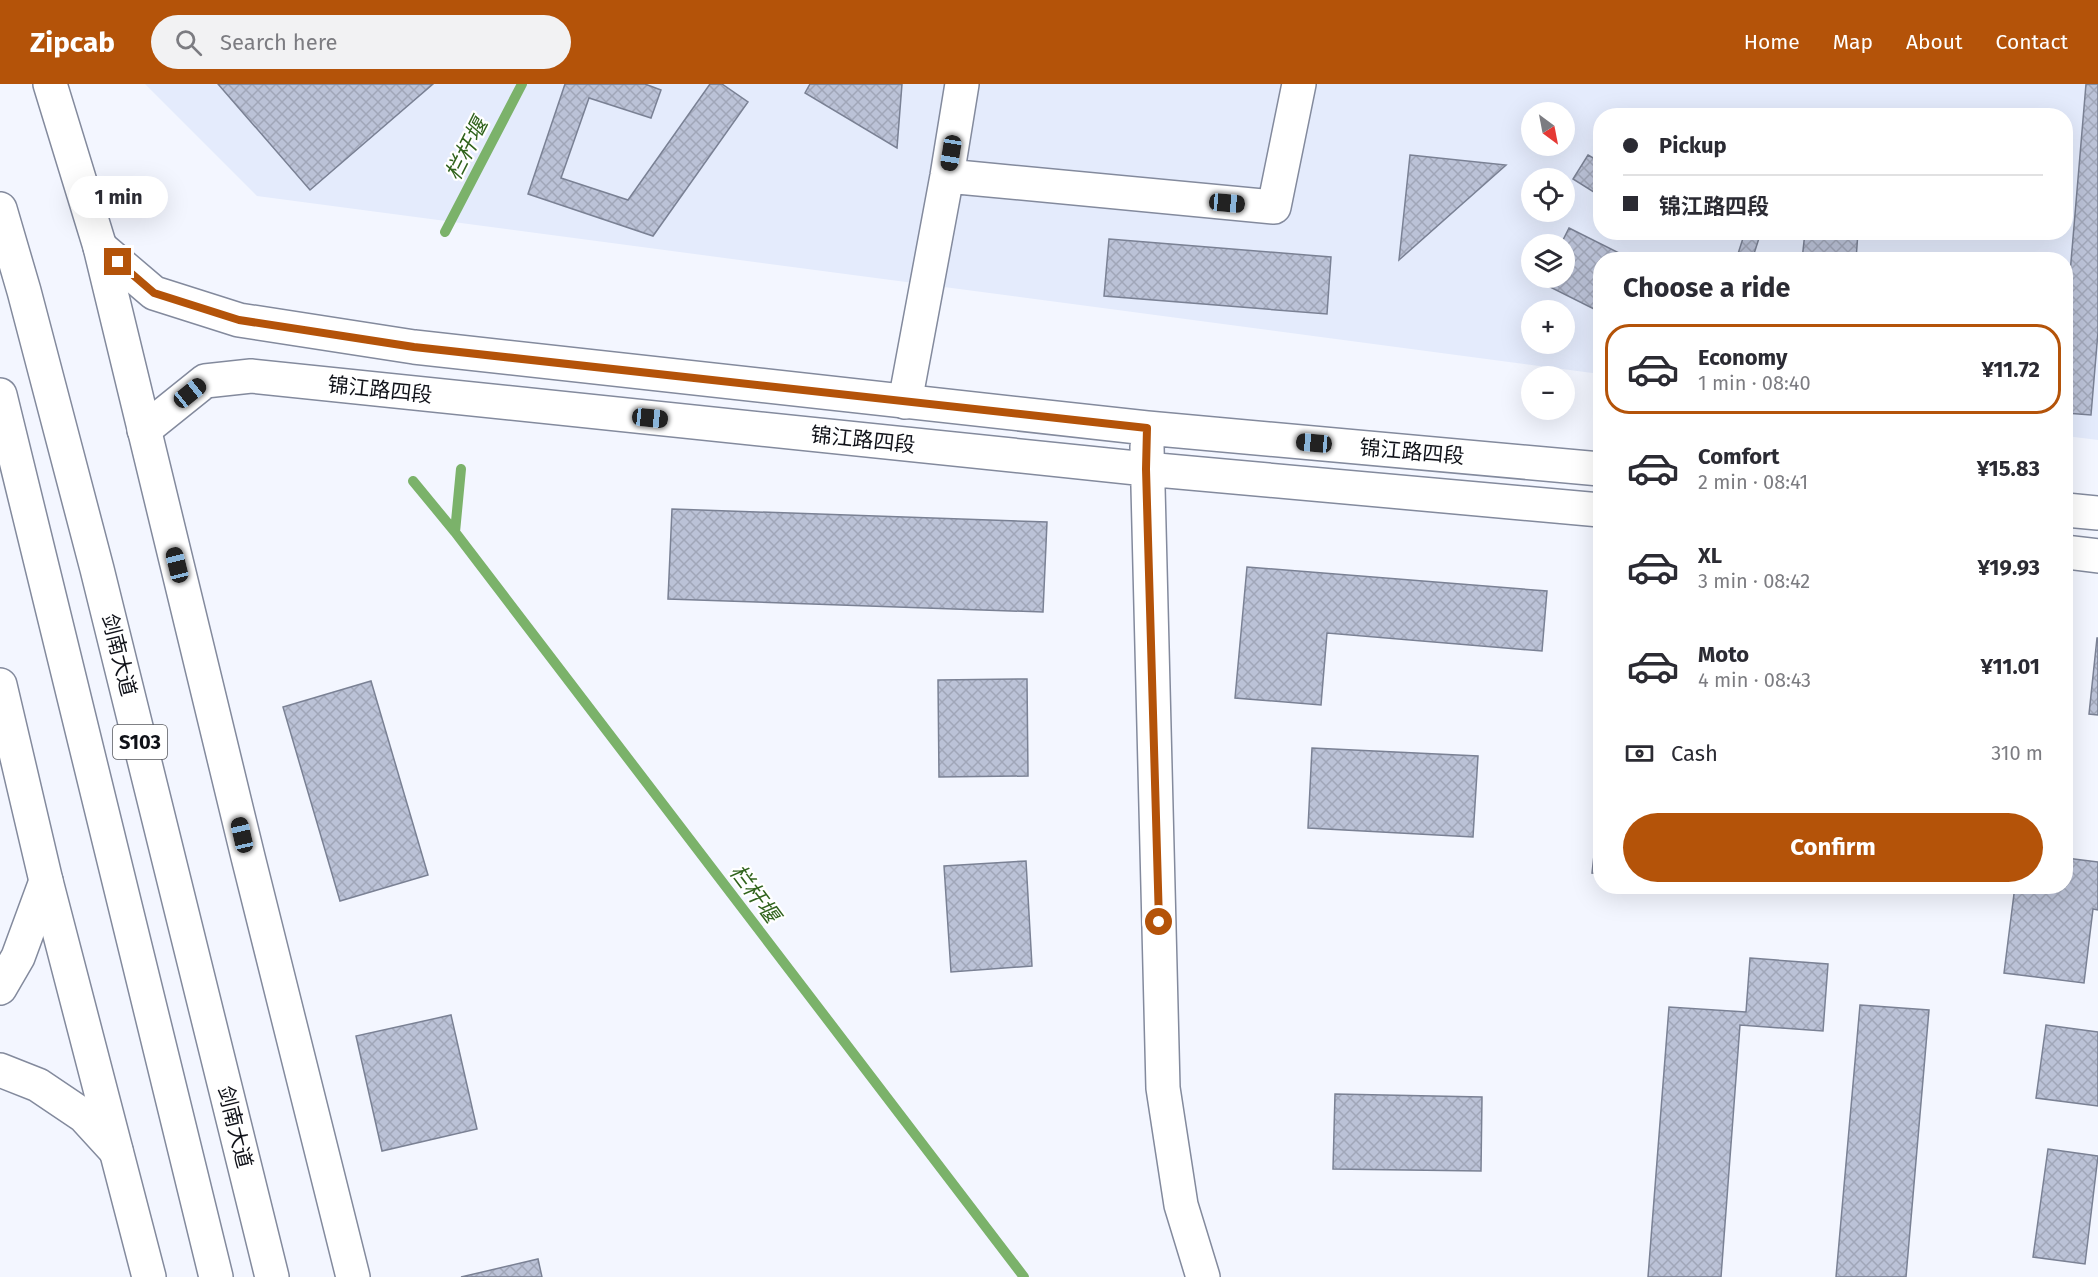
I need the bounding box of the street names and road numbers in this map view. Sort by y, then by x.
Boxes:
street label: 锦江路四段 [326,372,434,408]
street label: 锦江路四段 [809,422,917,458]
street label: 锦江路四段 [1359,434,1465,470]
street label: 剑南大道 [96,611,142,699]
road number: S103 [113,725,167,759]
street label: 剑南大道 [212,1083,258,1171]

